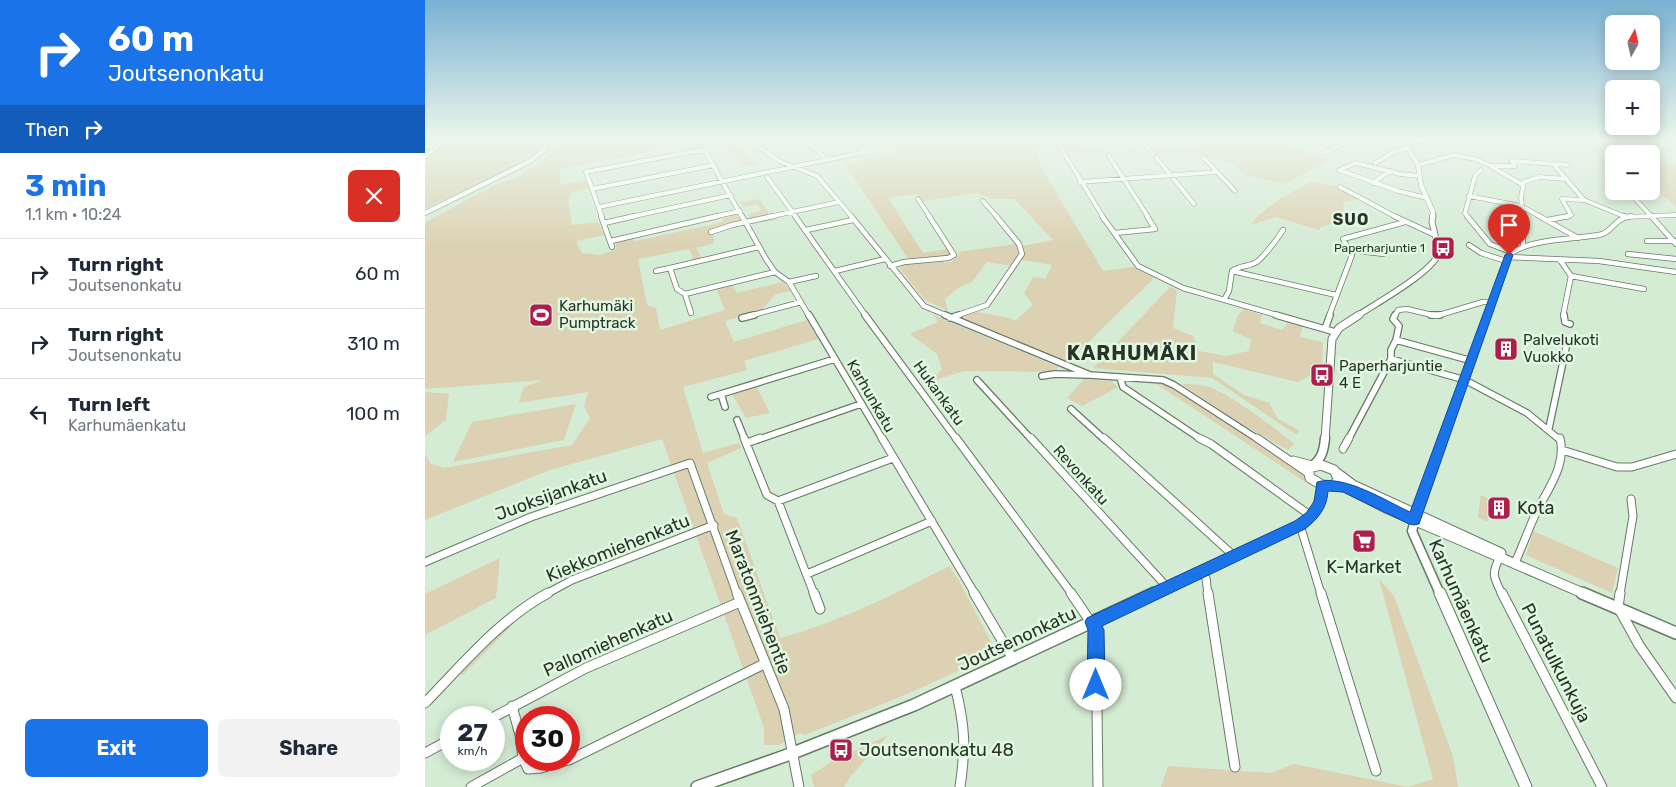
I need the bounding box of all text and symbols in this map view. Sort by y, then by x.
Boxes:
north arrow [1605,15,1660,70]
map controls [1605,15,1660,200]
text: 60 m [108,18,194,60]
icon: right [25,20,90,85]
text: Joutsenonkatu [108,60,264,87]
button: + [1605,80,1660,135]
icon: right [79,115,107,143]
text: Then [25,118,69,141]
button: − [1605,145,1660,200]
text: 3 min [25,168,107,204]
button: close [348,170,400,222]
pin [1488,204,1530,255]
text: 1.1 km · 10:24 [25,205,121,224]
district label: SUO [1333,210,1369,229]
icon: arrive [1495,211,1523,239]
bus stop icon: Paperharjuntie 1 [1430,235,1456,261]
place label: Paperharjuntie 1 [1334,241,1425,255]
text: Turn right [68,253,163,276]
icon: right [25,260,53,288]
text: 60 m [355,262,400,285]
text: Joutsenonkatu [68,276,182,295]
place label: Karhumäki Pumptrack [559,297,636,332]
sports icon: Karhumäki Pumptrack [528,302,554,328]
text: Turn right [68,323,163,346]
icon: right [25,330,53,358]
place label: Palvelukoti Vuokko [1523,331,1599,366]
text: 310 m [347,332,400,355]
building icon: Palvelukoti Vuokko [1493,336,1519,362]
district label: KARHUMÄKI [1067,341,1197,365]
text: Joutsenonkatu [68,346,182,365]
street label: Karhunkatu [843,356,899,436]
street label: Hukankatu [910,357,968,429]
place label: Paperharjuntie 4 E [1339,357,1443,392]
bus stop icon: Paperharjuntie 4 E [1309,362,1335,388]
text: Turn left [68,393,150,416]
icon: left [25,400,53,428]
text: 100 m [346,402,400,425]
text: Karhumäenkatu [68,416,186,435]
street label: Revonkatu [1049,441,1113,509]
street label: Juoksijankatu [492,465,610,525]
building icon: Kota [1486,495,1512,521]
place label: Kota [1517,497,1555,519]
street label: Kiekkomiehenkatu [543,509,693,587]
street label: Maratonmiehentie [720,527,796,677]
supermarket icon: K-Market [1351,528,1377,554]
street label: Karhumäenkatu [1424,536,1498,666]
place label: K-Market [1326,556,1402,578]
street label: Punatulkunkuja [1516,600,1596,726]
street label: Joutsenonkatu [954,602,1080,676]
street label: Pallomiehenkatu [540,605,676,681]
position arrow [1069,658,1121,710]
speed limit sign: 30 [515,706,580,771]
text: 27 [457,718,488,747]
button: Exit [25,719,208,777]
button: Share [218,719,400,777]
bus stop icon: Joutsenonkatu 48 [828,737,854,763]
place label: Joutsenonkatu 48 [859,739,1014,761]
text: km/h [458,744,487,758]

